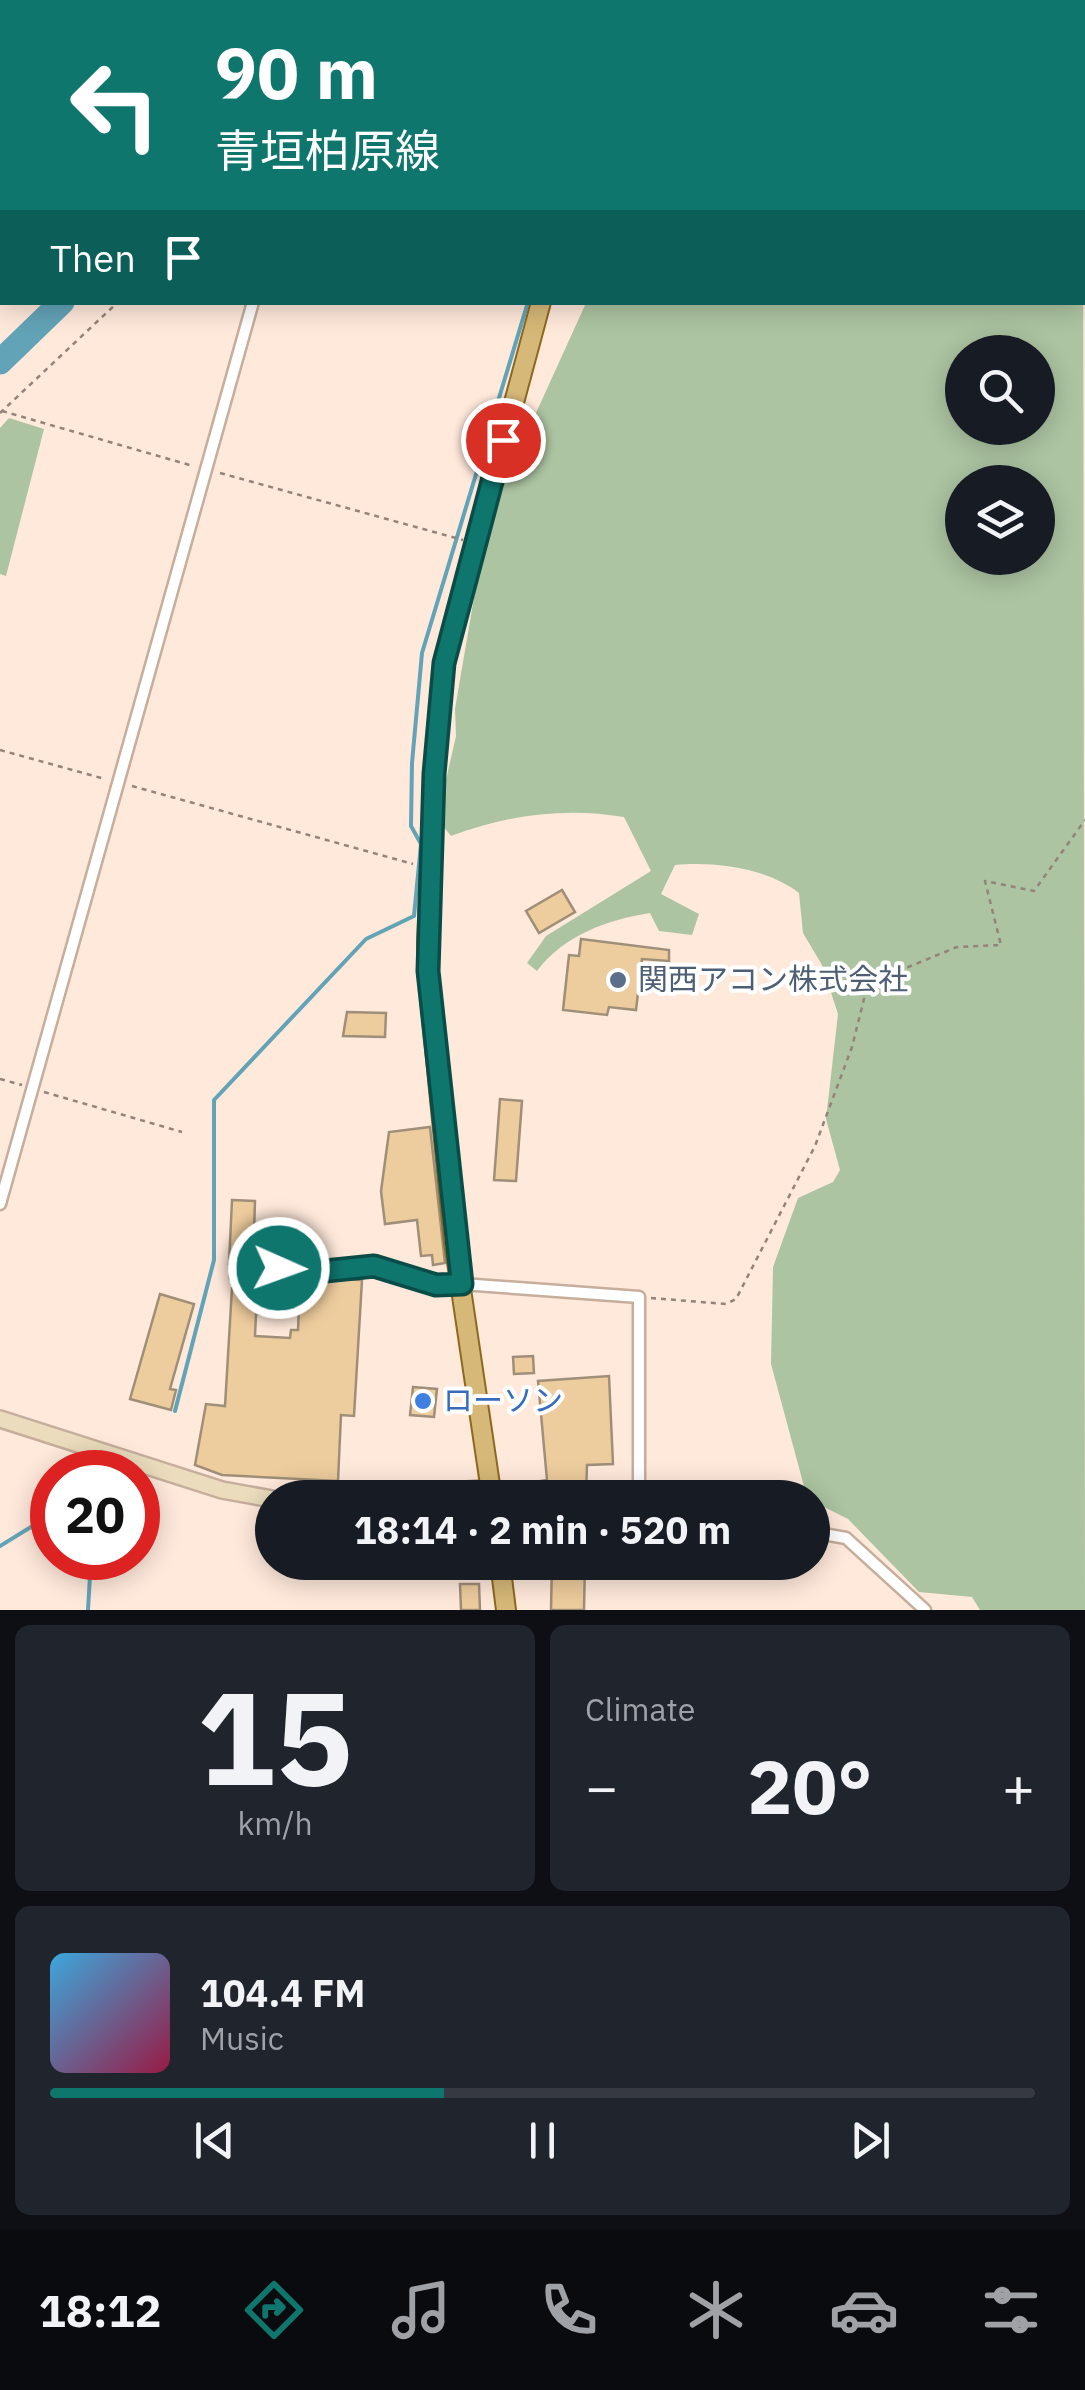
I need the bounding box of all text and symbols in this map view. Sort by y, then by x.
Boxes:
text: 90 m [215,27,378,118]
icon: left [50,40,180,170]
text: 青垣柏原線 [215,121,440,179]
icon: arrive [156,230,211,285]
text: Then [50,233,136,282]
map controls [945,335,1055,575]
button: search [945,335,1055,445]
pin [461,398,546,483]
icon: arrive [476,413,531,468]
button: layers [945,465,1055,575]
place label: 関西アコン株式会社 [638,959,908,998]
marker: 関西アコン株式会社 [607,969,629,991]
position arrow [227,1216,331,1320]
place label: ローソン [443,1380,563,1419]
marker: ローソン [412,1390,434,1412]
speed limit sign: 20 [30,1450,160,1580]
text: 18:14 · 2 min · 520 m [354,1505,731,1554]
text: 15 [197,1652,353,1821]
text: Climate [585,1688,695,1730]
text: 20° [747,1737,873,1835]
text: − [585,1751,618,1822]
text: + [1002,1751,1035,1822]
text: km/h [237,1802,313,1844]
text: 104.4 FM [200,1968,365,2017]
text: Music [200,2017,284,2059]
icon: previous [187,2113,242,2168]
icon: pause [515,2113,570,2168]
icon: next [843,2113,898,2168]
icon: directions [239,2275,309,2345]
icon: music [386,2275,456,2345]
icon: phone [534,2275,604,2345]
icon: climate [681,2275,751,2345]
icon: car [829,2275,899,2345]
icon: filters [976,2275,1046,2345]
text: 18:12 [39,2281,162,2339]

